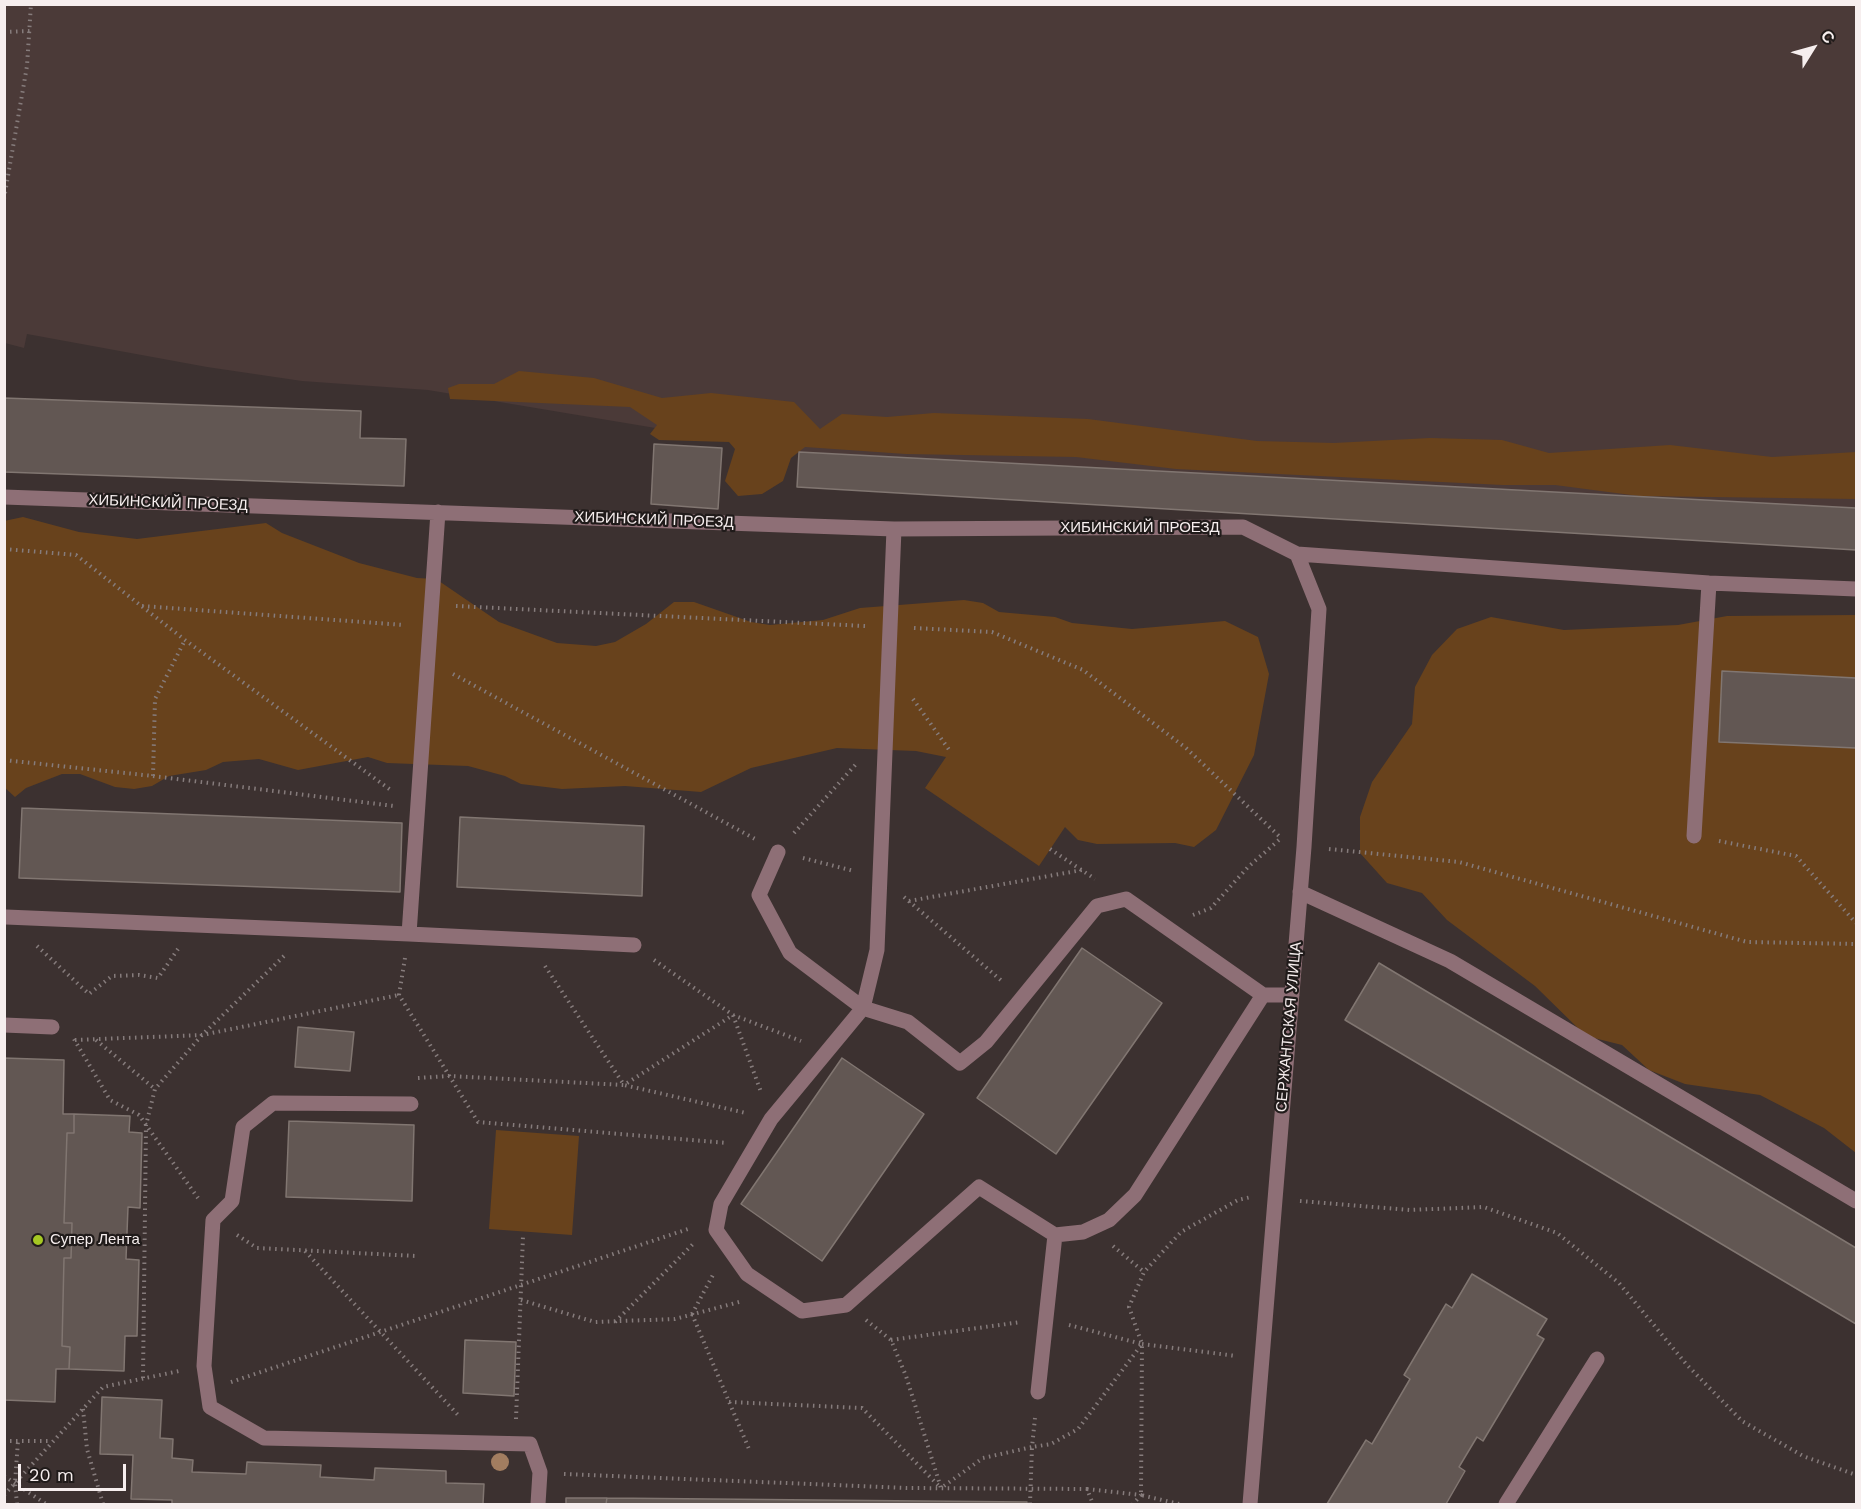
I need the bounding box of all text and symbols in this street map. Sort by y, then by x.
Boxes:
north arrow [1783,18,1843,78]
text: С [1817,27,1839,47]
street label: ХИБИНСКИЙ ПРОЕЗД [88,491,248,515]
street label: ХИБИНСКИЙ ПРОЕЗД [574,508,734,532]
street label: ХИБИНСКИЙ ПРОЕЗД [1060,519,1220,537]
street label: СЕРЖАНТСКАЯ УЛИЦА [1273,941,1305,1113]
place label: Супер Лента [50,1231,140,1249]
marker: Супер Лента [31,1233,45,1247]
scale bar [21,1452,129,1490]
text: 20 m [29,1464,74,1485]

